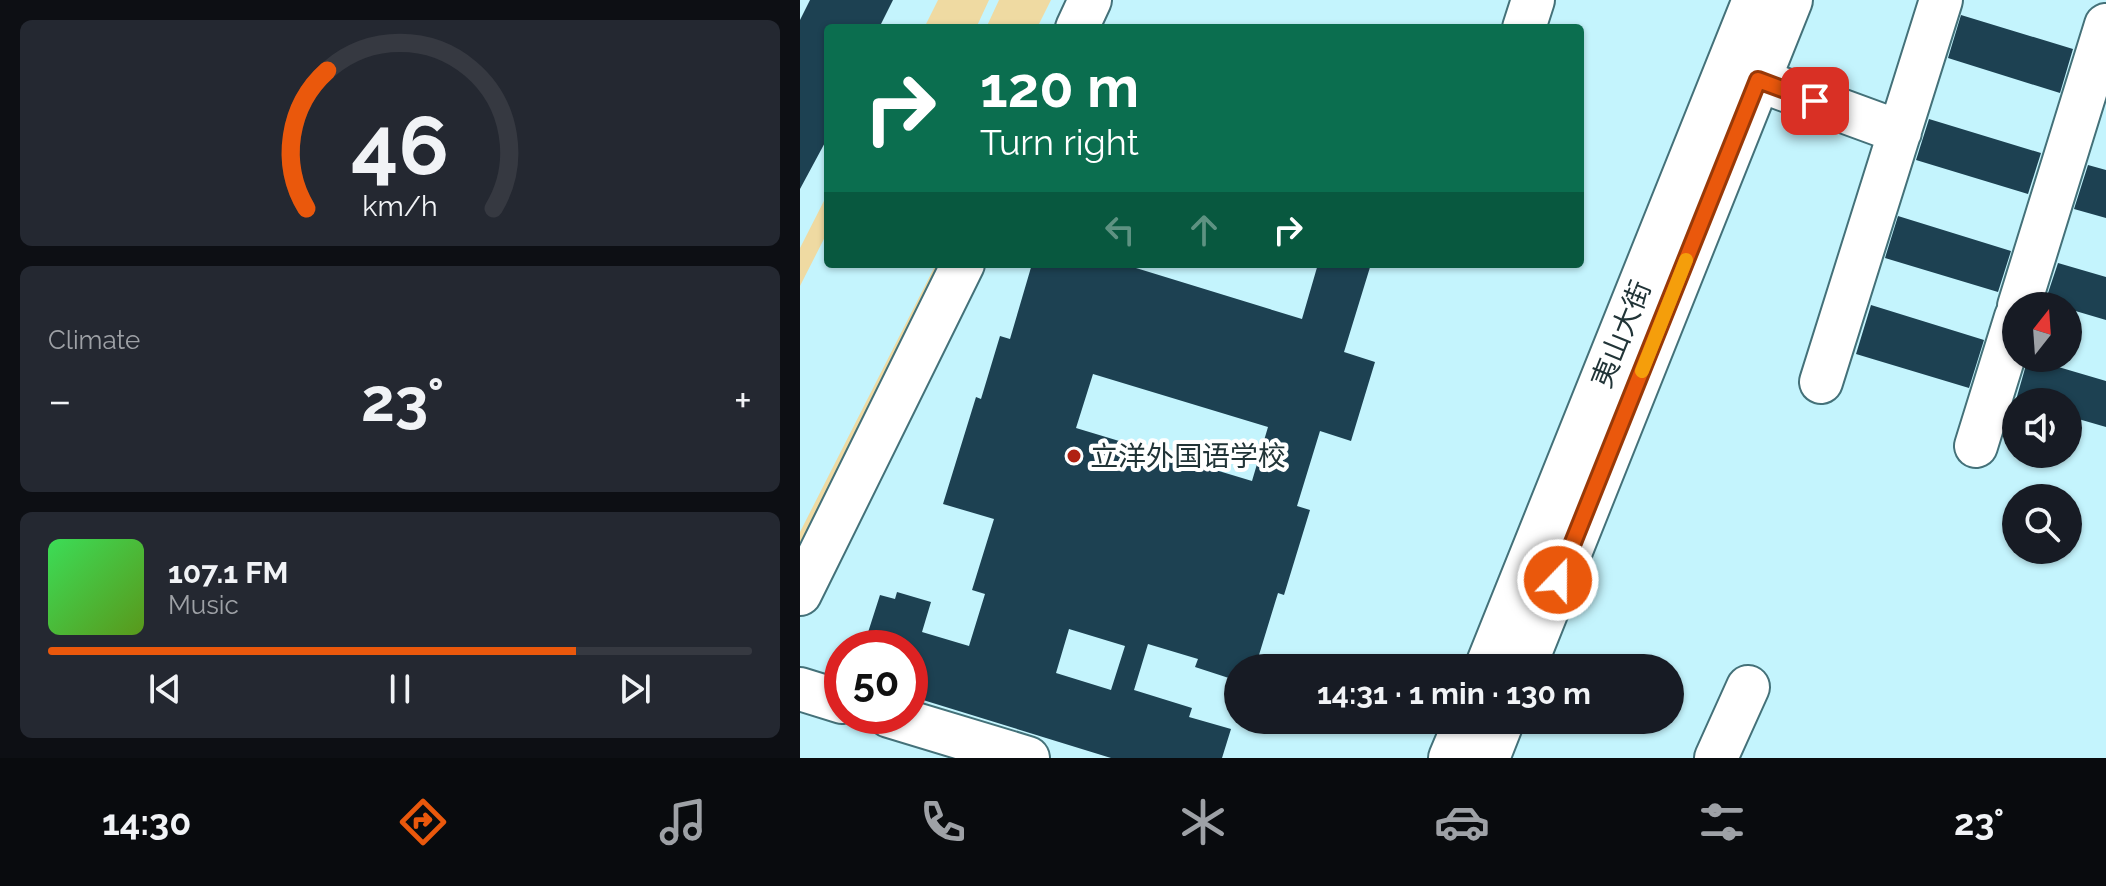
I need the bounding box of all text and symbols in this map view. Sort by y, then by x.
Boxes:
text: 120 m [980,54,1139,120]
icon: right [848,56,952,160]
pin [1781,67,1849,135]
icon: arrive [1793,79,1837,123]
text: 46 [351,97,449,194]
text: Turn right [980,121,1139,163]
text: km/h [362,189,438,223]
icon: left [1098,208,1142,252]
icon: ahead [1182,208,1226,252]
icon: right [1266,208,1310,252]
street label: 夷山大街 [1585,276,1658,392]
north arrow [2002,292,2082,372]
map controls [2002,292,2082,564]
text: Climate [48,325,140,355]
text: 23° [361,365,444,435]
text: − [48,375,72,426]
text: + [734,375,752,426]
button: sound [2002,388,2082,468]
place label: 立洋外国语学校 [1090,440,1286,473]
marker: 立洋外国语学校 [1065,447,1083,465]
button: search [2002,484,2082,564]
position arrow [1516,538,1600,622]
text: 107.1 FM [168,555,288,590]
text: Music [168,590,239,620]
speed limit sign: 50 [824,630,928,734]
icon: previous [143,667,187,711]
icon: pause [378,667,422,711]
icon: next [613,667,657,711]
text: 14:31 · 1 min · 130 m [1317,676,1591,711]
icon: directions [395,794,451,850]
icon: music [655,794,711,850]
icon: phone [915,794,971,850]
icon: climate [1175,794,1231,850]
icon: car [1434,794,1490,850]
icon: filters [1694,794,1750,850]
text: 14:30 [102,801,191,843]
text: 23° [1954,801,2004,843]

